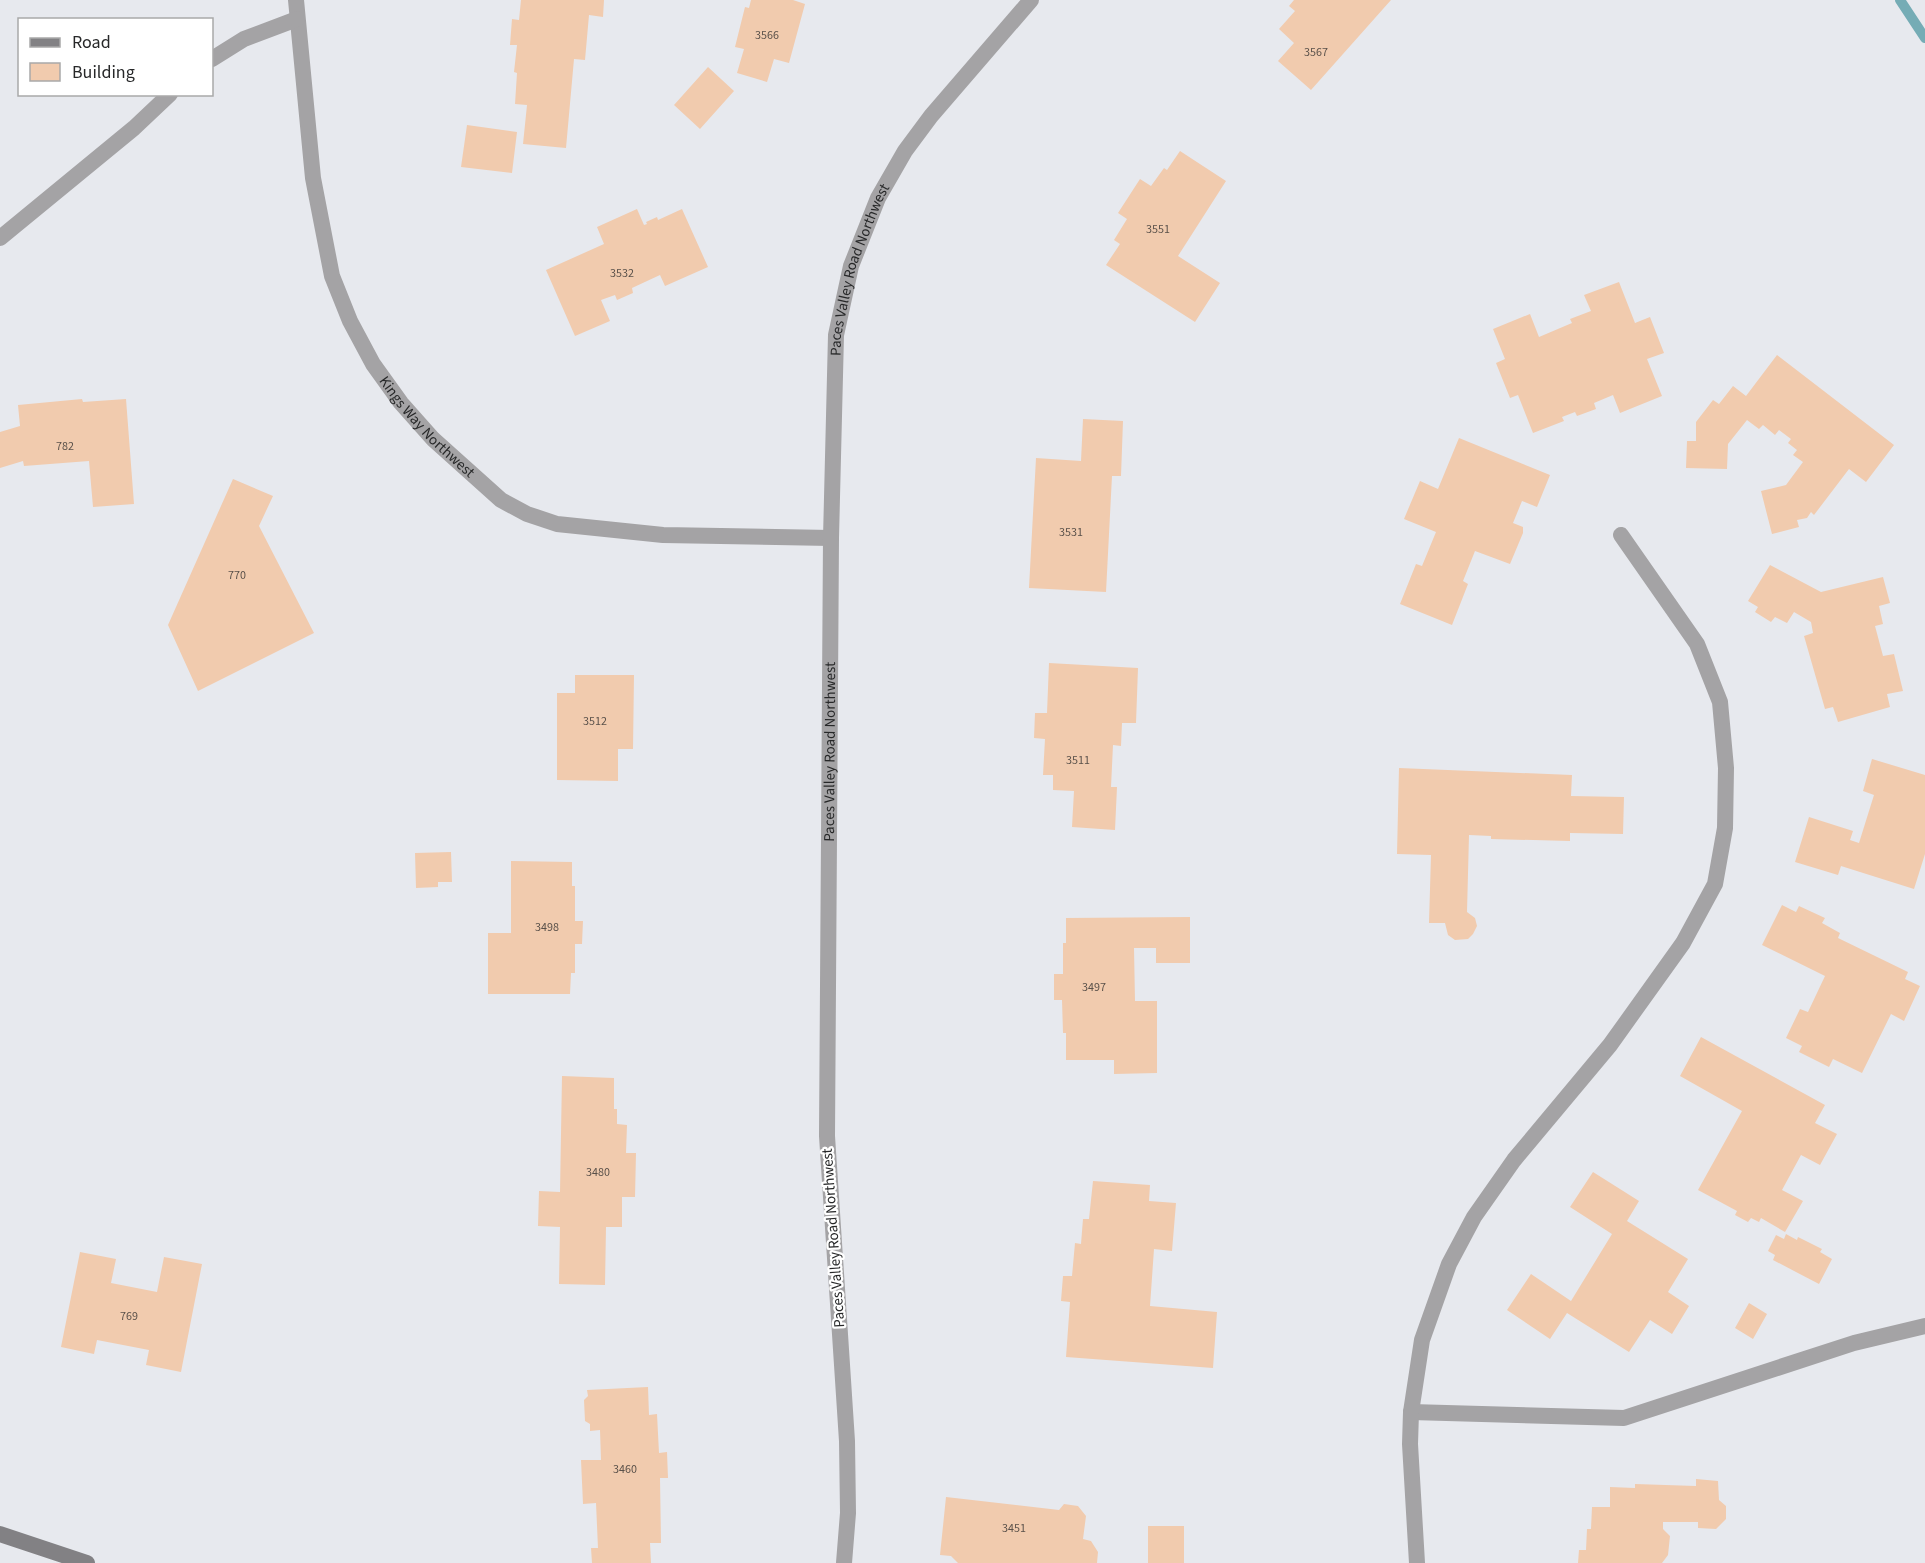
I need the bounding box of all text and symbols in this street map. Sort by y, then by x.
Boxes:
legend [18,18,213,96]
house number: 3566 [755,27,779,44]
text: Road [72,30,111,55]
house number: 3567 [1304,44,1328,61]
text: Building [72,60,135,85]
street label: Paces Valley Road Northwest [825,180,895,356]
house number: 3551 [1146,221,1170,238]
house number: 3532 [610,265,634,282]
street label: Kings Way Northwest [374,372,479,483]
house number: 782 [56,438,74,455]
house number: 3531 [1059,524,1083,541]
house number: 770 [228,567,246,584]
street label: Paces Valley Road Northwest [819,662,841,842]
house number: 3512 [583,713,607,730]
house number: 3511 [1066,752,1090,769]
house number: 3498 [535,919,559,936]
house number: 3497 [1082,979,1106,996]
street label: Paces Valley Road Northwest [817,1148,850,1328]
house number: 3480 [586,1164,610,1181]
house number: 769 [120,1308,138,1325]
house number: 3460 [613,1461,637,1478]
house number: 3451 [1002,1520,1026,1537]

